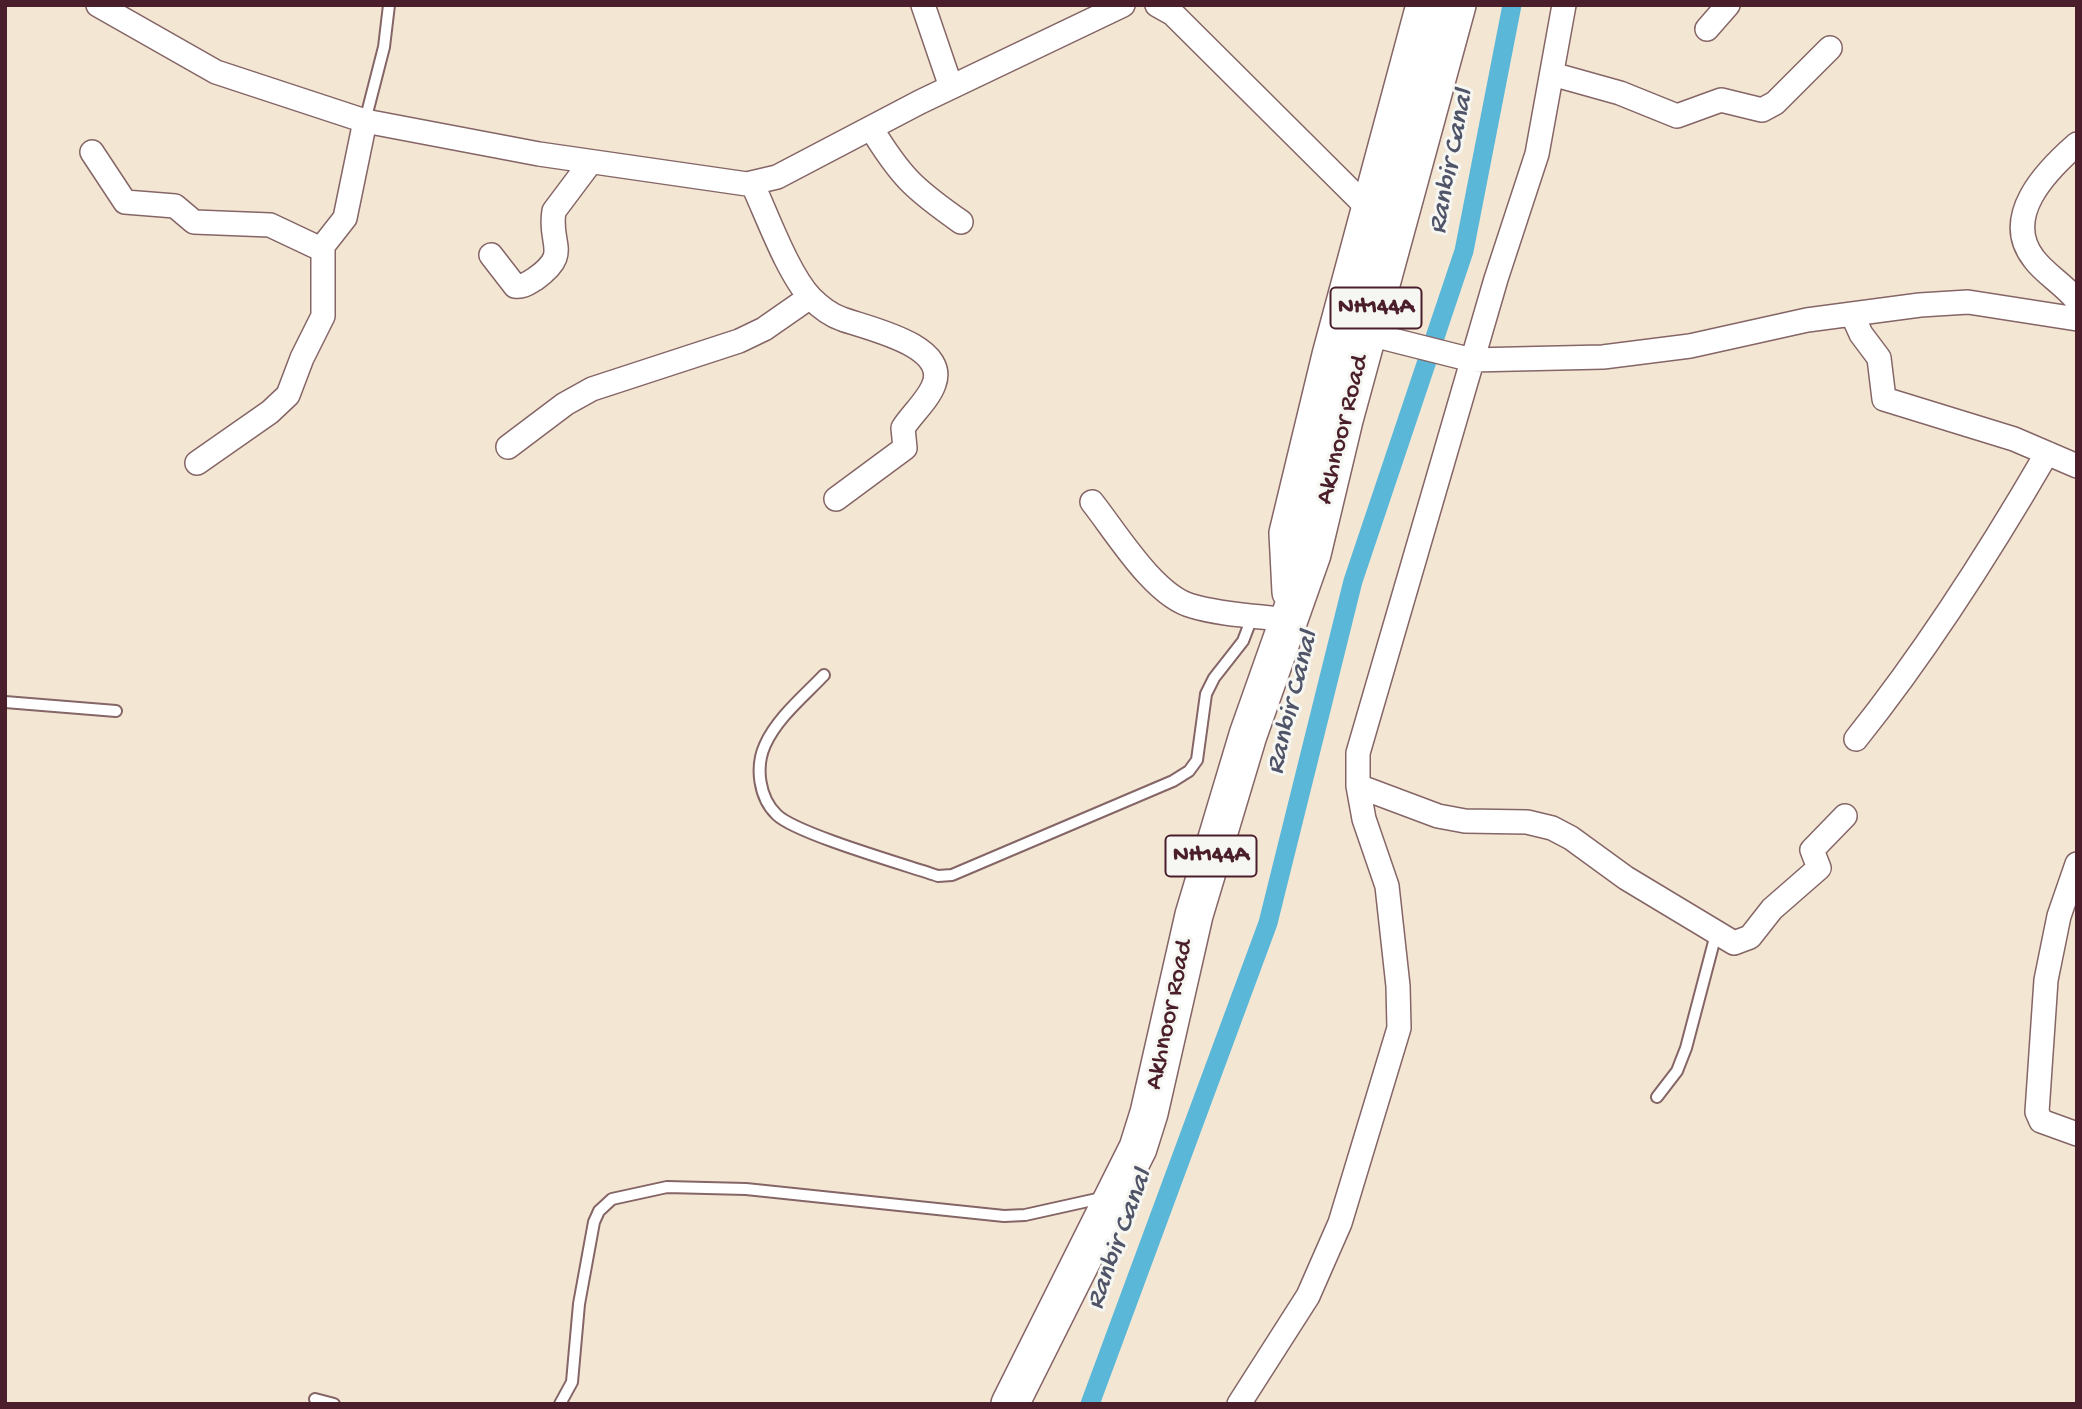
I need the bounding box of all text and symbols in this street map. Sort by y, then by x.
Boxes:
water label: Ranbir Canal [1423,87,1483,237]
road number: NH144A [1330,288,1422,328]
street label: Akhnoor Road [1310,352,1378,508]
water label: Ranbir Canal [1260,628,1328,778]
road number: NH144A [1166,836,1256,876]
street label: Akhnoor Road [1140,937,1202,1093]
water label: Ranbir Canal [1080,1165,1162,1315]

